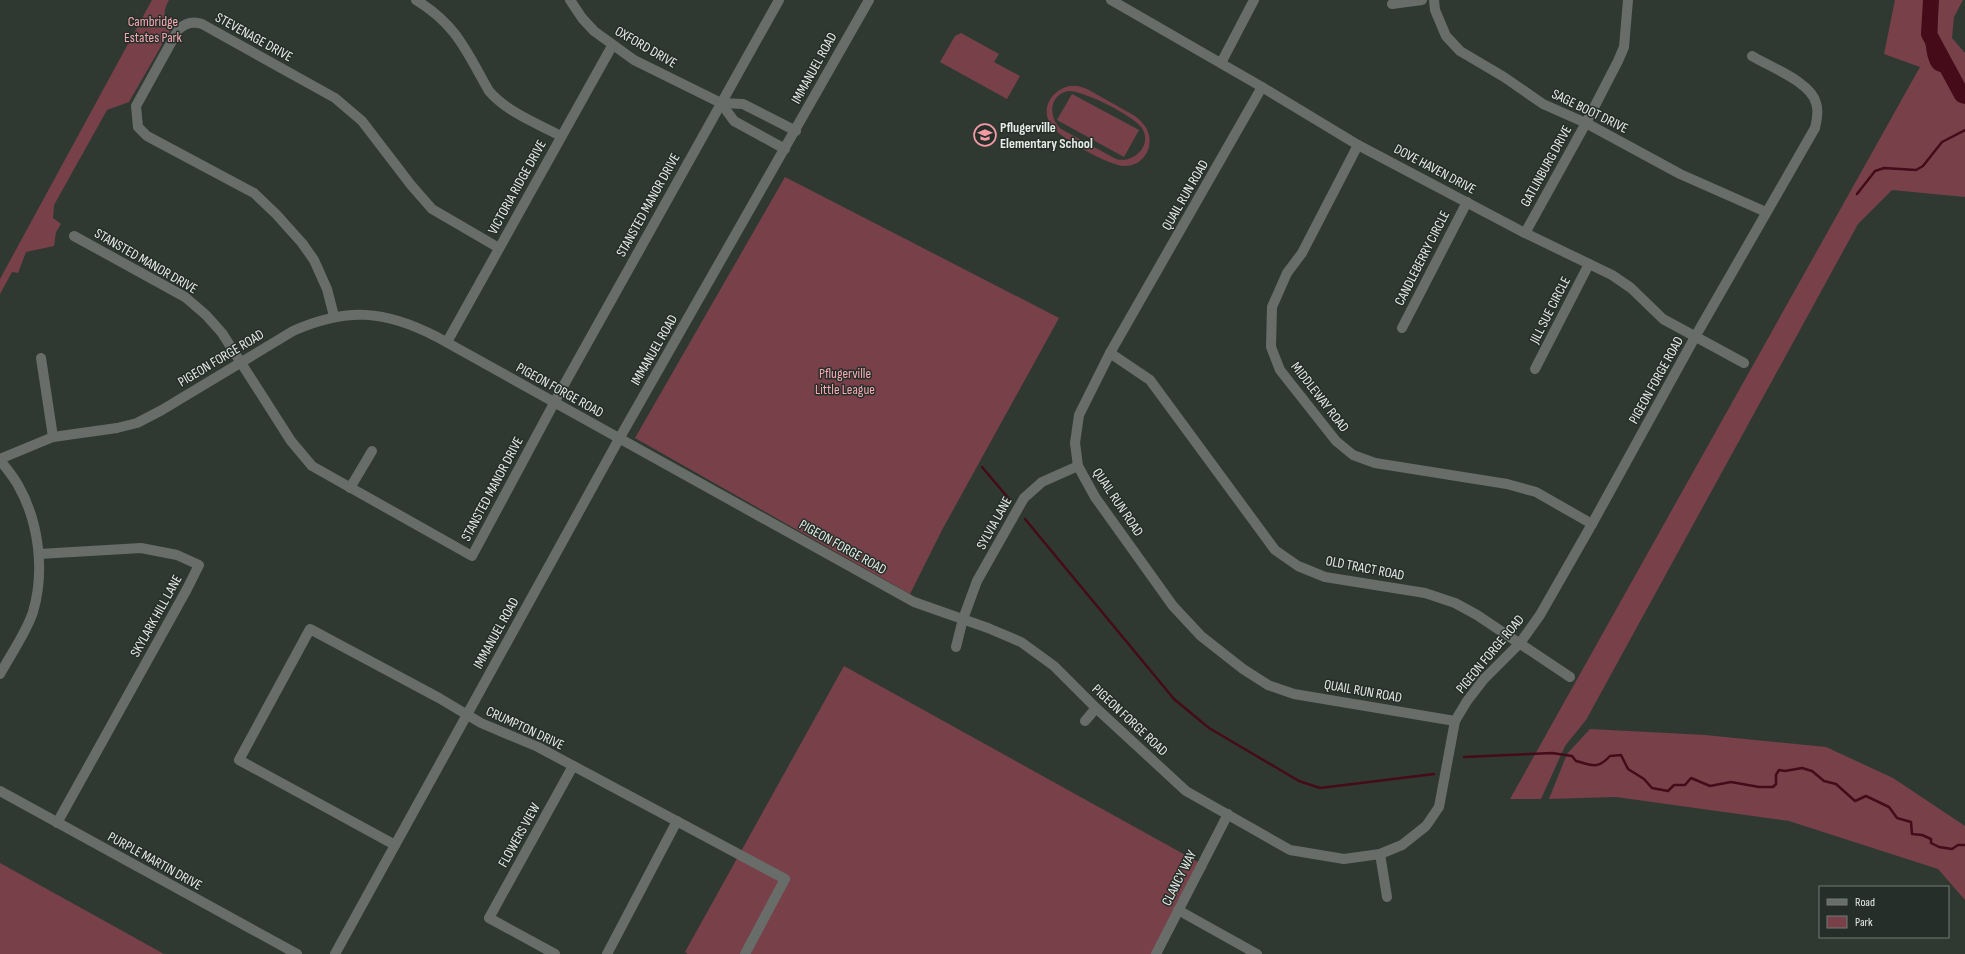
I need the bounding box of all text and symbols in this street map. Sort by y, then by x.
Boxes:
street label: STEVENAGE DRIVE [212,9,296,65]
park label: Cambridge Estates Park [124,13,183,46]
street label: OXFORD DRIVE [612,22,680,72]
street label: IMMANUEL ROAD [787,29,841,107]
street label: SAGE BOOT DRIVE [1549,85,1631,137]
place label: Pflugerville Elementary School [1000,119,1093,152]
school or university icon: Pflugerville Elementary School [972,122,998,148]
street label: GATLINBURG DRIVE [1517,122,1575,210]
street label: VICTORIA RIDGE DRIVE [484,137,550,237]
street label: DOVE HAVEN DRIVE [1391,140,1479,198]
street label: STANSTED MANOR DRIVE [612,150,684,260]
street label: QUAIL RUN ROAD [1158,157,1212,233]
street label: CANDLEBERRY CIRCLE [1391,207,1453,308]
street label: STANSTED MANOR DRIVE [92,225,201,297]
street label: JILL SUE CIRCLE [1525,273,1574,347]
street label: IMMANUEL ROAD [627,312,681,388]
street label: PIGEON FORGE ROAD [175,326,267,390]
street label: PIGEON FORGE ROAD [1625,333,1687,427]
street label: PIGEON FORGE ROAD [513,359,607,421]
street label: MIDDLEWAY ROAD [1287,359,1353,435]
park label: Pflugerville Little League [815,365,875,398]
street label: STANSTED MANOR DRIVE [457,434,527,544]
street label: QUAIL RUN ROAD [1089,465,1147,539]
street label: SYLVIA LANE [973,493,1016,552]
street label: PIGEON FORGE ROAD [796,516,890,578]
street label: OLD TRACT ROAD [1324,552,1406,584]
street label: SKYLARK HILL LANE [126,572,186,660]
street label: IMMANUEL ROAD [469,594,523,672]
street label: PIGEON FORGE ROAD [1452,611,1528,697]
street label: QUAIL RUN ROAD [1323,676,1403,706]
street label: PIGEON FORGE ROAD [1089,681,1171,759]
street label: CRUMPTON DRIVE [483,702,567,754]
street label: FLOWERS VIEW [494,800,544,870]
street label: PURPLE MARTIN DRIVE [105,828,205,894]
street label: CLANCY WAY [1158,847,1200,909]
legend [1819,886,1949,938]
text: Road [1855,895,1875,910]
text: Park [1855,915,1873,930]

